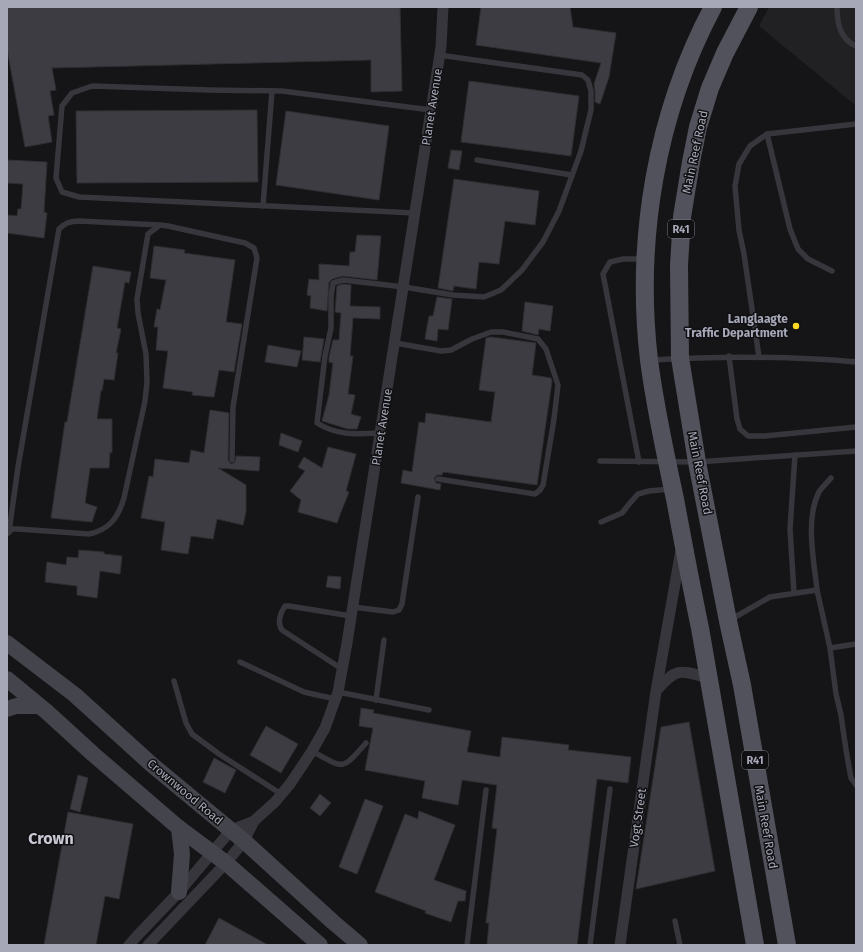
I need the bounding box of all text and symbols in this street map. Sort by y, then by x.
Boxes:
street label: Planet Avenue [419,68,445,146]
street label: Main Reef Road [679,109,711,195]
road number: R41 [668,220,694,238]
place label: Langlaagte Traffic Department [685,312,788,340]
marker: Langlaagte Traffic Department [791,321,801,331]
street label: Planet Avenue [369,388,395,466]
street label: Main Reef Road [685,430,715,516]
road number: R41 [742,751,768,769]
street label: Crownwood Road [144,756,226,828]
street label: Main Reef Road [752,784,780,870]
street label: Vogt Street [627,787,649,849]
district label: Crown [28,829,74,848]

